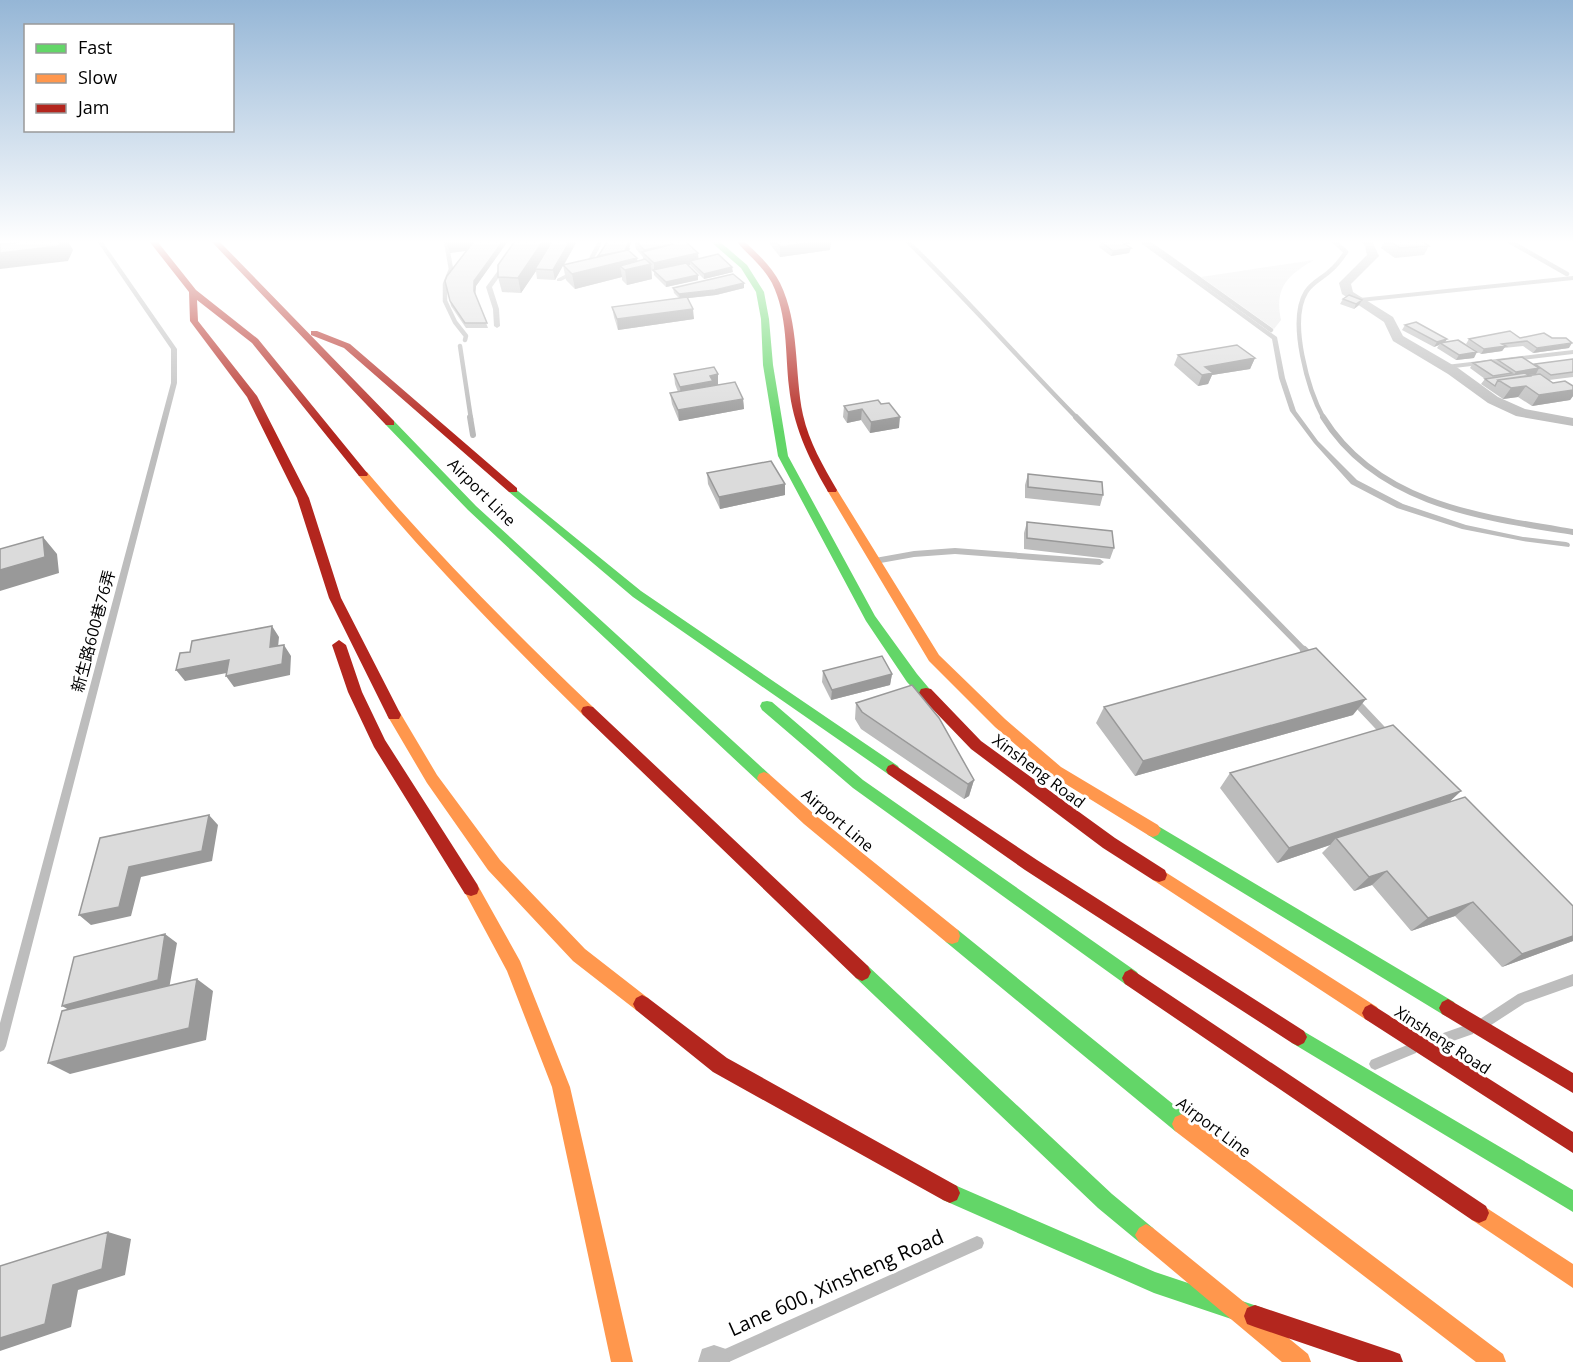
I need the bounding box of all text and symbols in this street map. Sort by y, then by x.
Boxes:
legend [24,24,234,132]
text: Fast [78,35,112,59]
text: Slow [78,65,117,89]
text: Jam [76,95,110,119]
street label: Airport Line [443,453,521,531]
street label: 新生路600巷76弄 [66,567,120,695]
street label: Xinsheng Road [988,729,1090,813]
street label: Airport Line [797,783,879,857]
street label: Xinsheng Road [1391,1001,1495,1079]
street label: Airport Line [1172,1092,1256,1162]
street label: Lane 600, Xinsheng Road [724,1223,948,1342]

